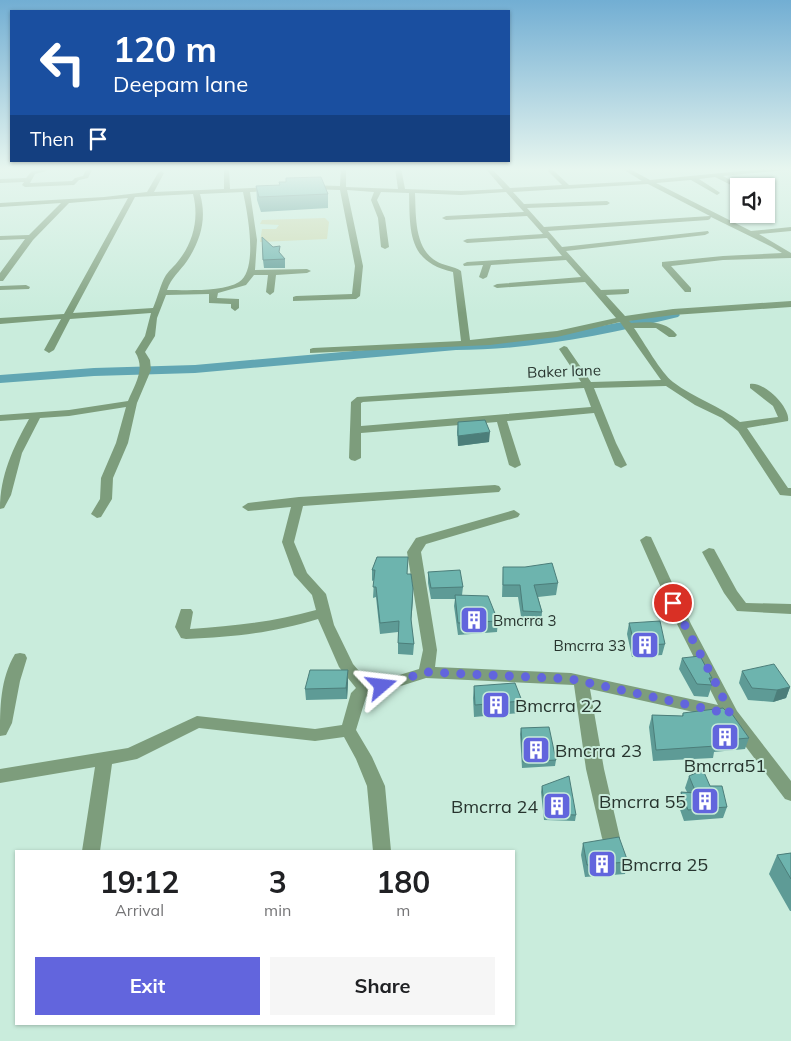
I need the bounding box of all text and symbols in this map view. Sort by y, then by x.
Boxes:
text: 120 m [113,27,217,71]
icon: left [30,30,95,95]
text: Deepam lane [113,70,248,98]
icon: arrive [84,125,112,153]
text: Then [30,127,74,151]
map controls [730,178,775,223]
button: sound [730,178,775,223]
street label: Baker lane [527,360,601,382]
pin [652,582,694,624]
icon: arrive [659,589,687,617]
building icon: Bmcrra 3 [459,605,489,635]
place label: Bmcrra 3 [493,611,557,630]
building icon: Bmcrra 33 [630,630,660,660]
place label: Bmcrra 33 [553,636,626,655]
position arrow [355,659,407,711]
building icon: Bmcrra 22 [481,690,511,720]
place label: Bmcrra 22 [515,694,602,717]
building icon: Bmcrra51 [710,722,740,752]
building icon: Bmcrra 23 [521,735,551,765]
place label: Bmcrra 23 [555,739,642,762]
place label: Bmcrra51 [684,754,766,777]
building icon: Bmcrra 55 [690,786,720,816]
place label: Bmcrra 55 [599,790,686,813]
building icon: Bmcrra 24 [542,791,572,821]
place label: Bmcrra 24 [451,795,538,818]
building icon: Bmcrra 25 [587,849,617,879]
place label: Bmcrra 25 [621,853,708,876]
text: 19:12 [100,863,179,901]
text: 3 [269,863,287,901]
text: 180 [376,863,430,901]
text: Arrival [115,900,164,920]
text: min [264,900,291,920]
text: m [396,900,410,920]
button: Exit [35,957,260,1015]
button: Share [270,957,495,1015]

